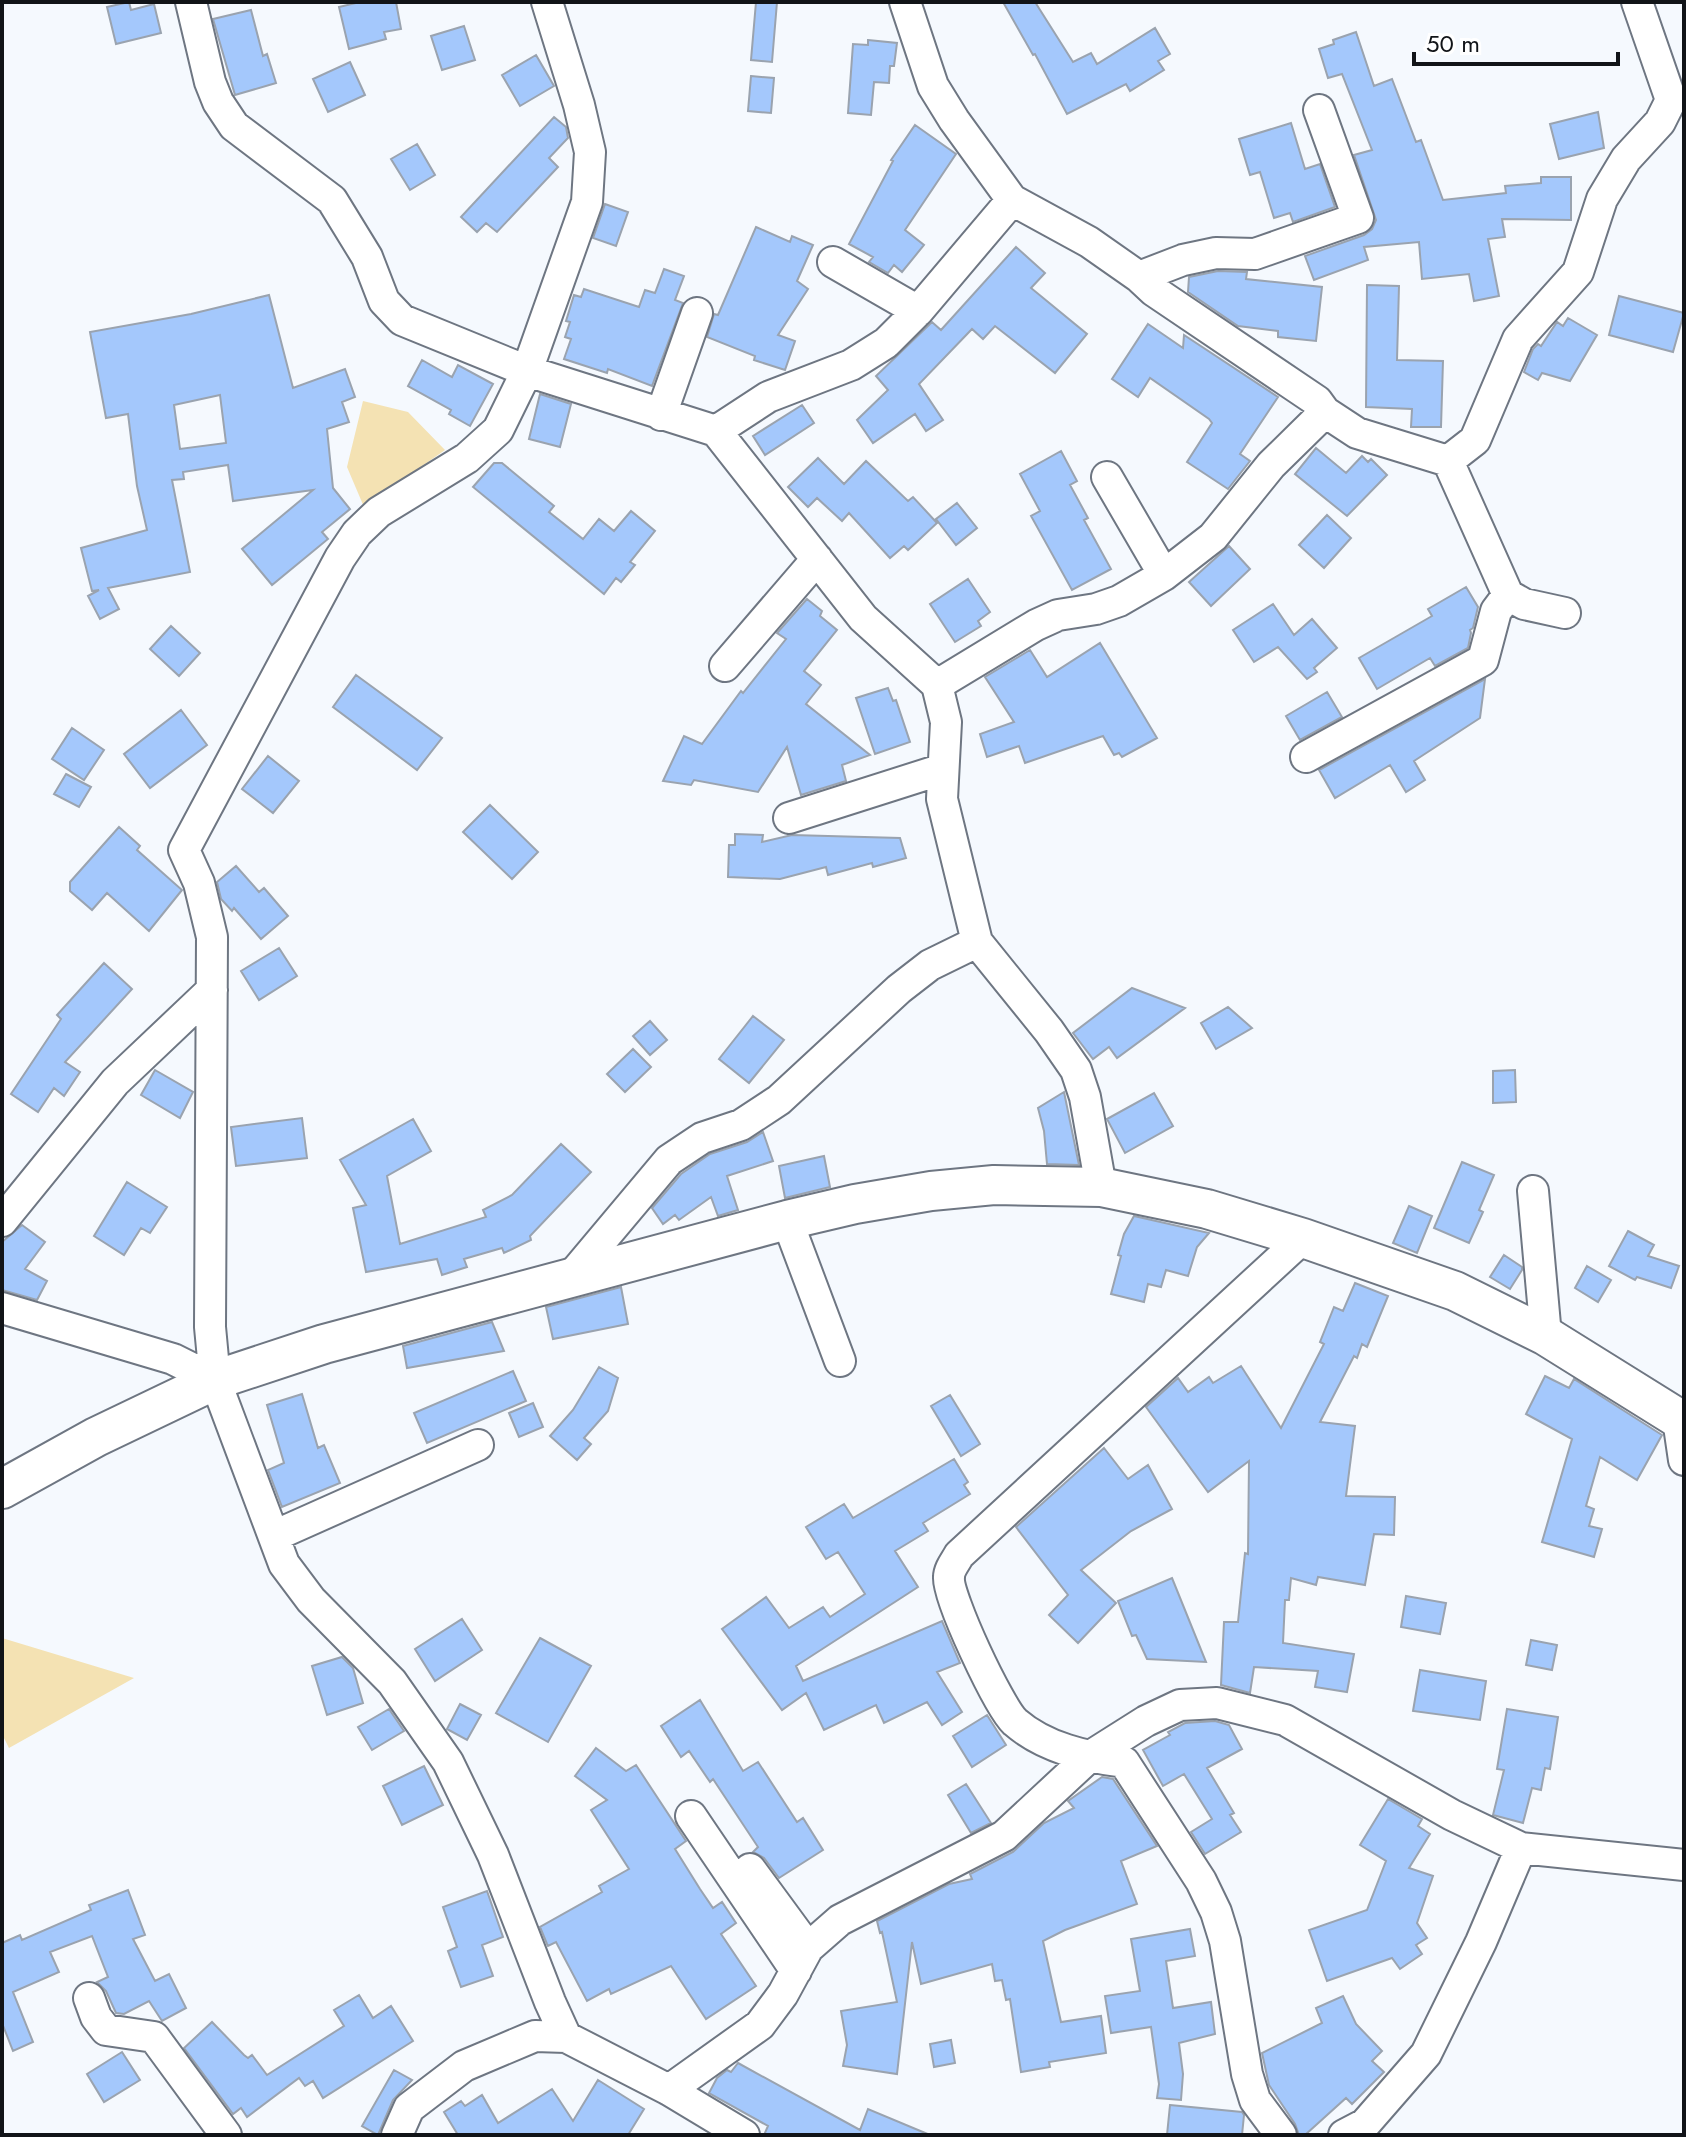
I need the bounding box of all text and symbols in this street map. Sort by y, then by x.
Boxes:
scale bar [1414,16,1618,66]
text: 50 m [1426,26,1480,61]

